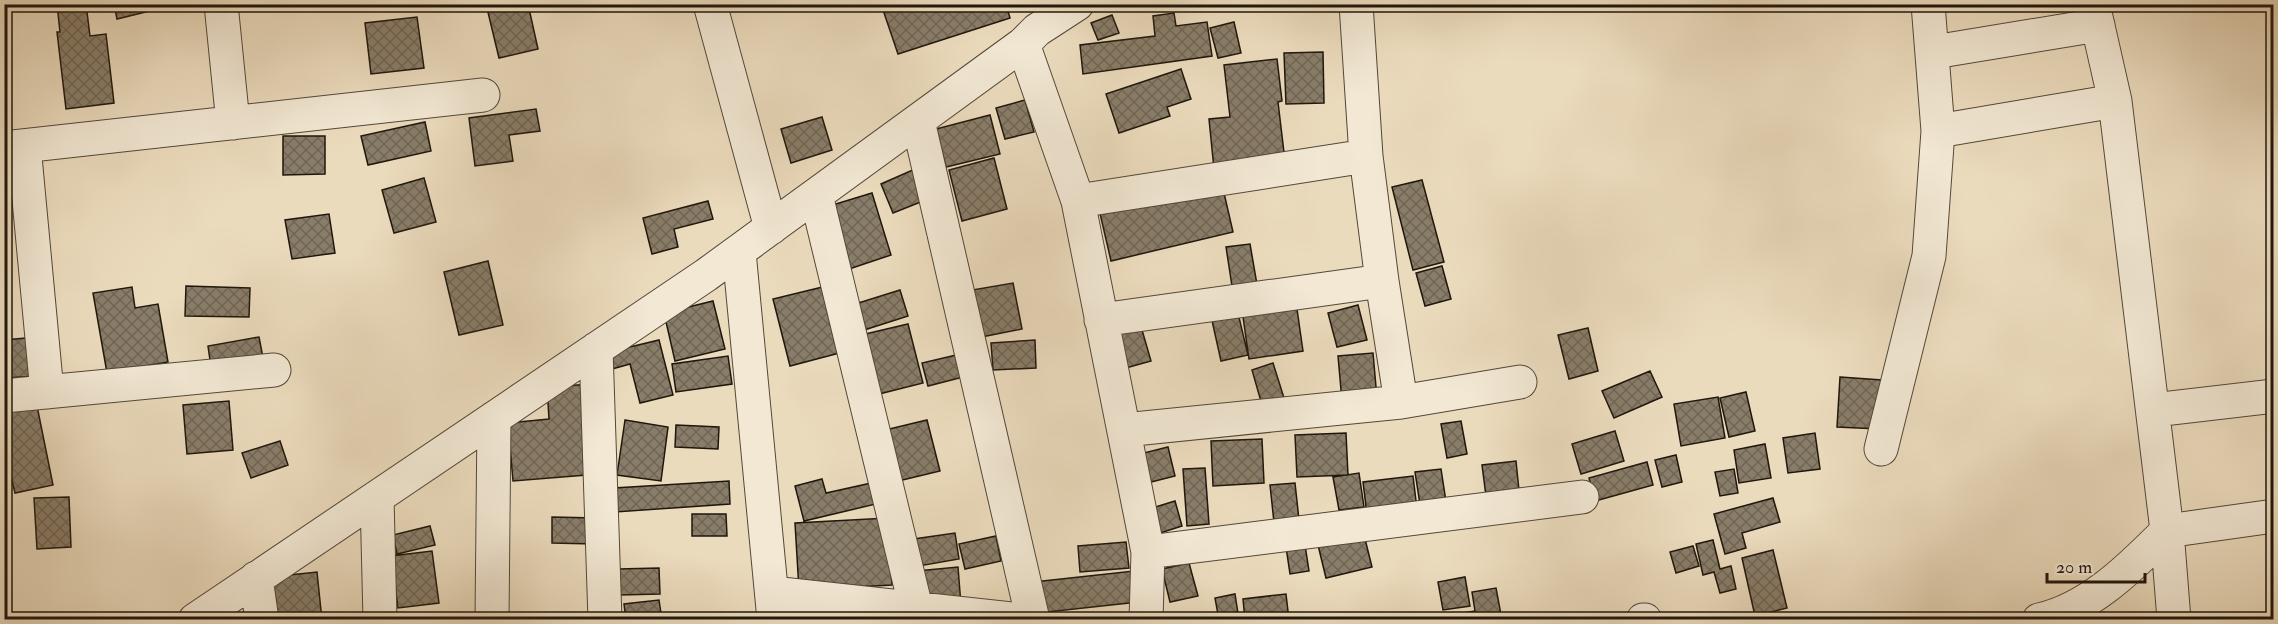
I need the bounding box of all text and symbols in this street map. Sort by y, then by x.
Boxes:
scale bar [2047,546,2144,584]
text: 20 m [2056,556,2092,579]

